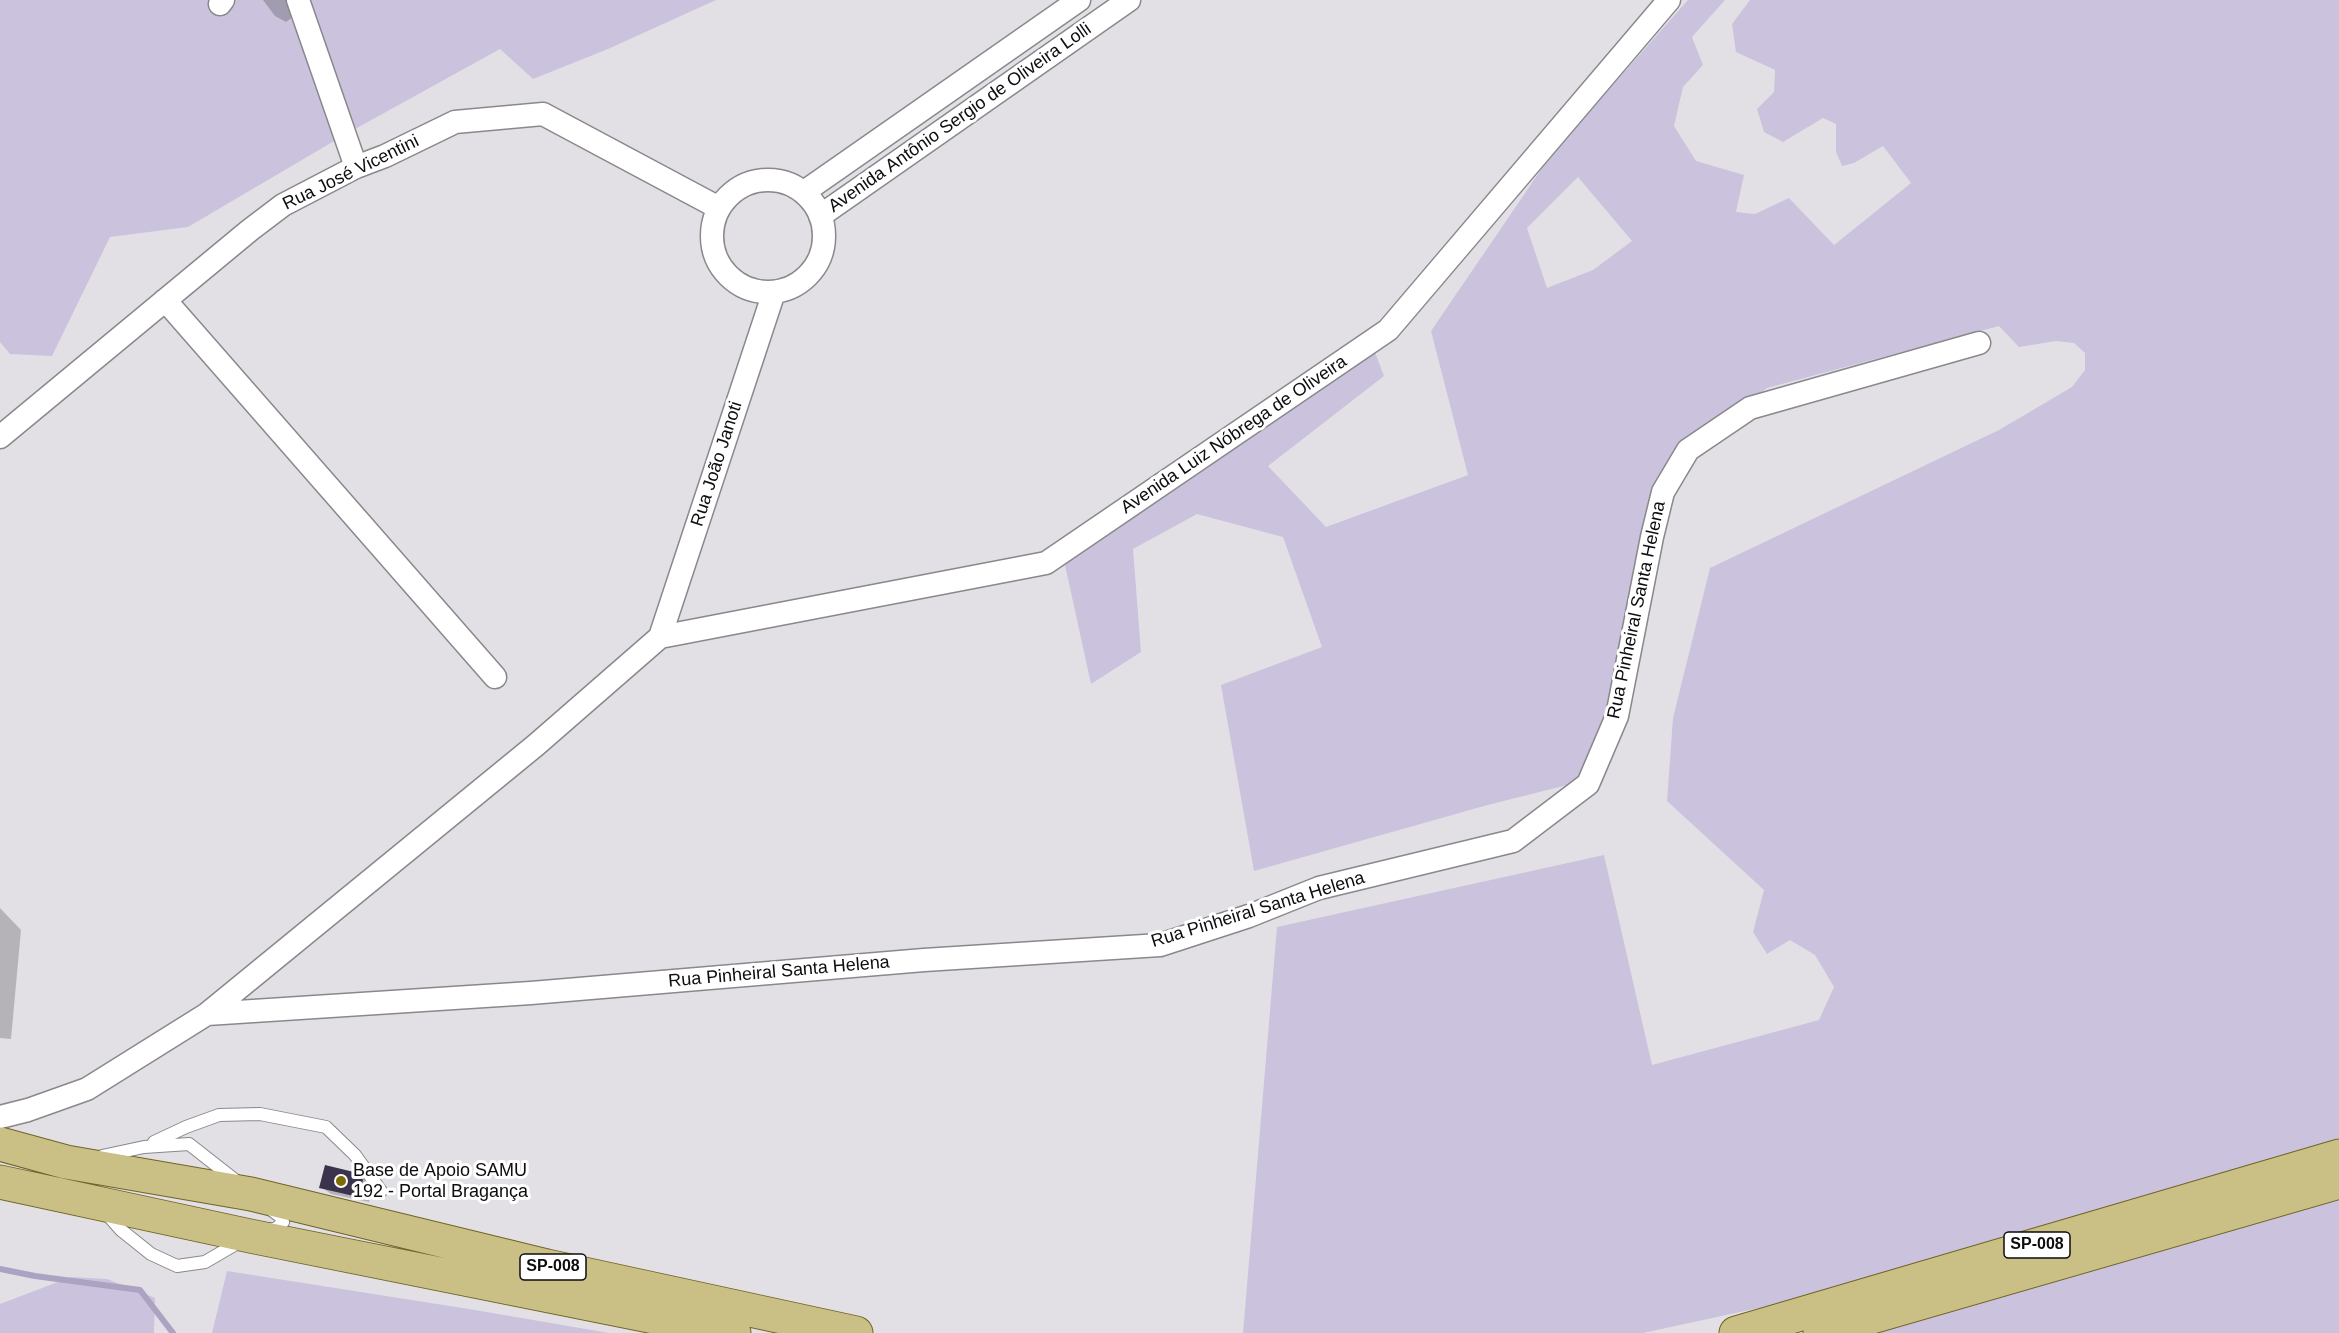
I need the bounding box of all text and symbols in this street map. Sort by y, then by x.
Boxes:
street label: Avenida Antônio Sergio de Oliveira Lolli [824,19,1096,217]
street label: Rua José Vicentini [279,131,423,215]
street label: Avenida Luiz Nóbrega de Oliveira [1117,351,1351,519]
street label: Rua João Janoti [687,399,747,529]
street label: Rua Pinheiral Santa Helena [1603,499,1671,721]
street label: Rua Pinheiral Santa Helena [1149,867,1367,953]
street label: Rua Pinheiral Santa Helena [667,952,891,992]
place label: Base de Apoio SAMU 192 - Portal Bragança [353,1160,528,1202]
marker: Base de Apoio SAMU 192 - Portal Bragança [334,1174,348,1188]
road number: SP-008 [2004,1232,2070,1258]
road number: SP-008 [520,1254,586,1280]

